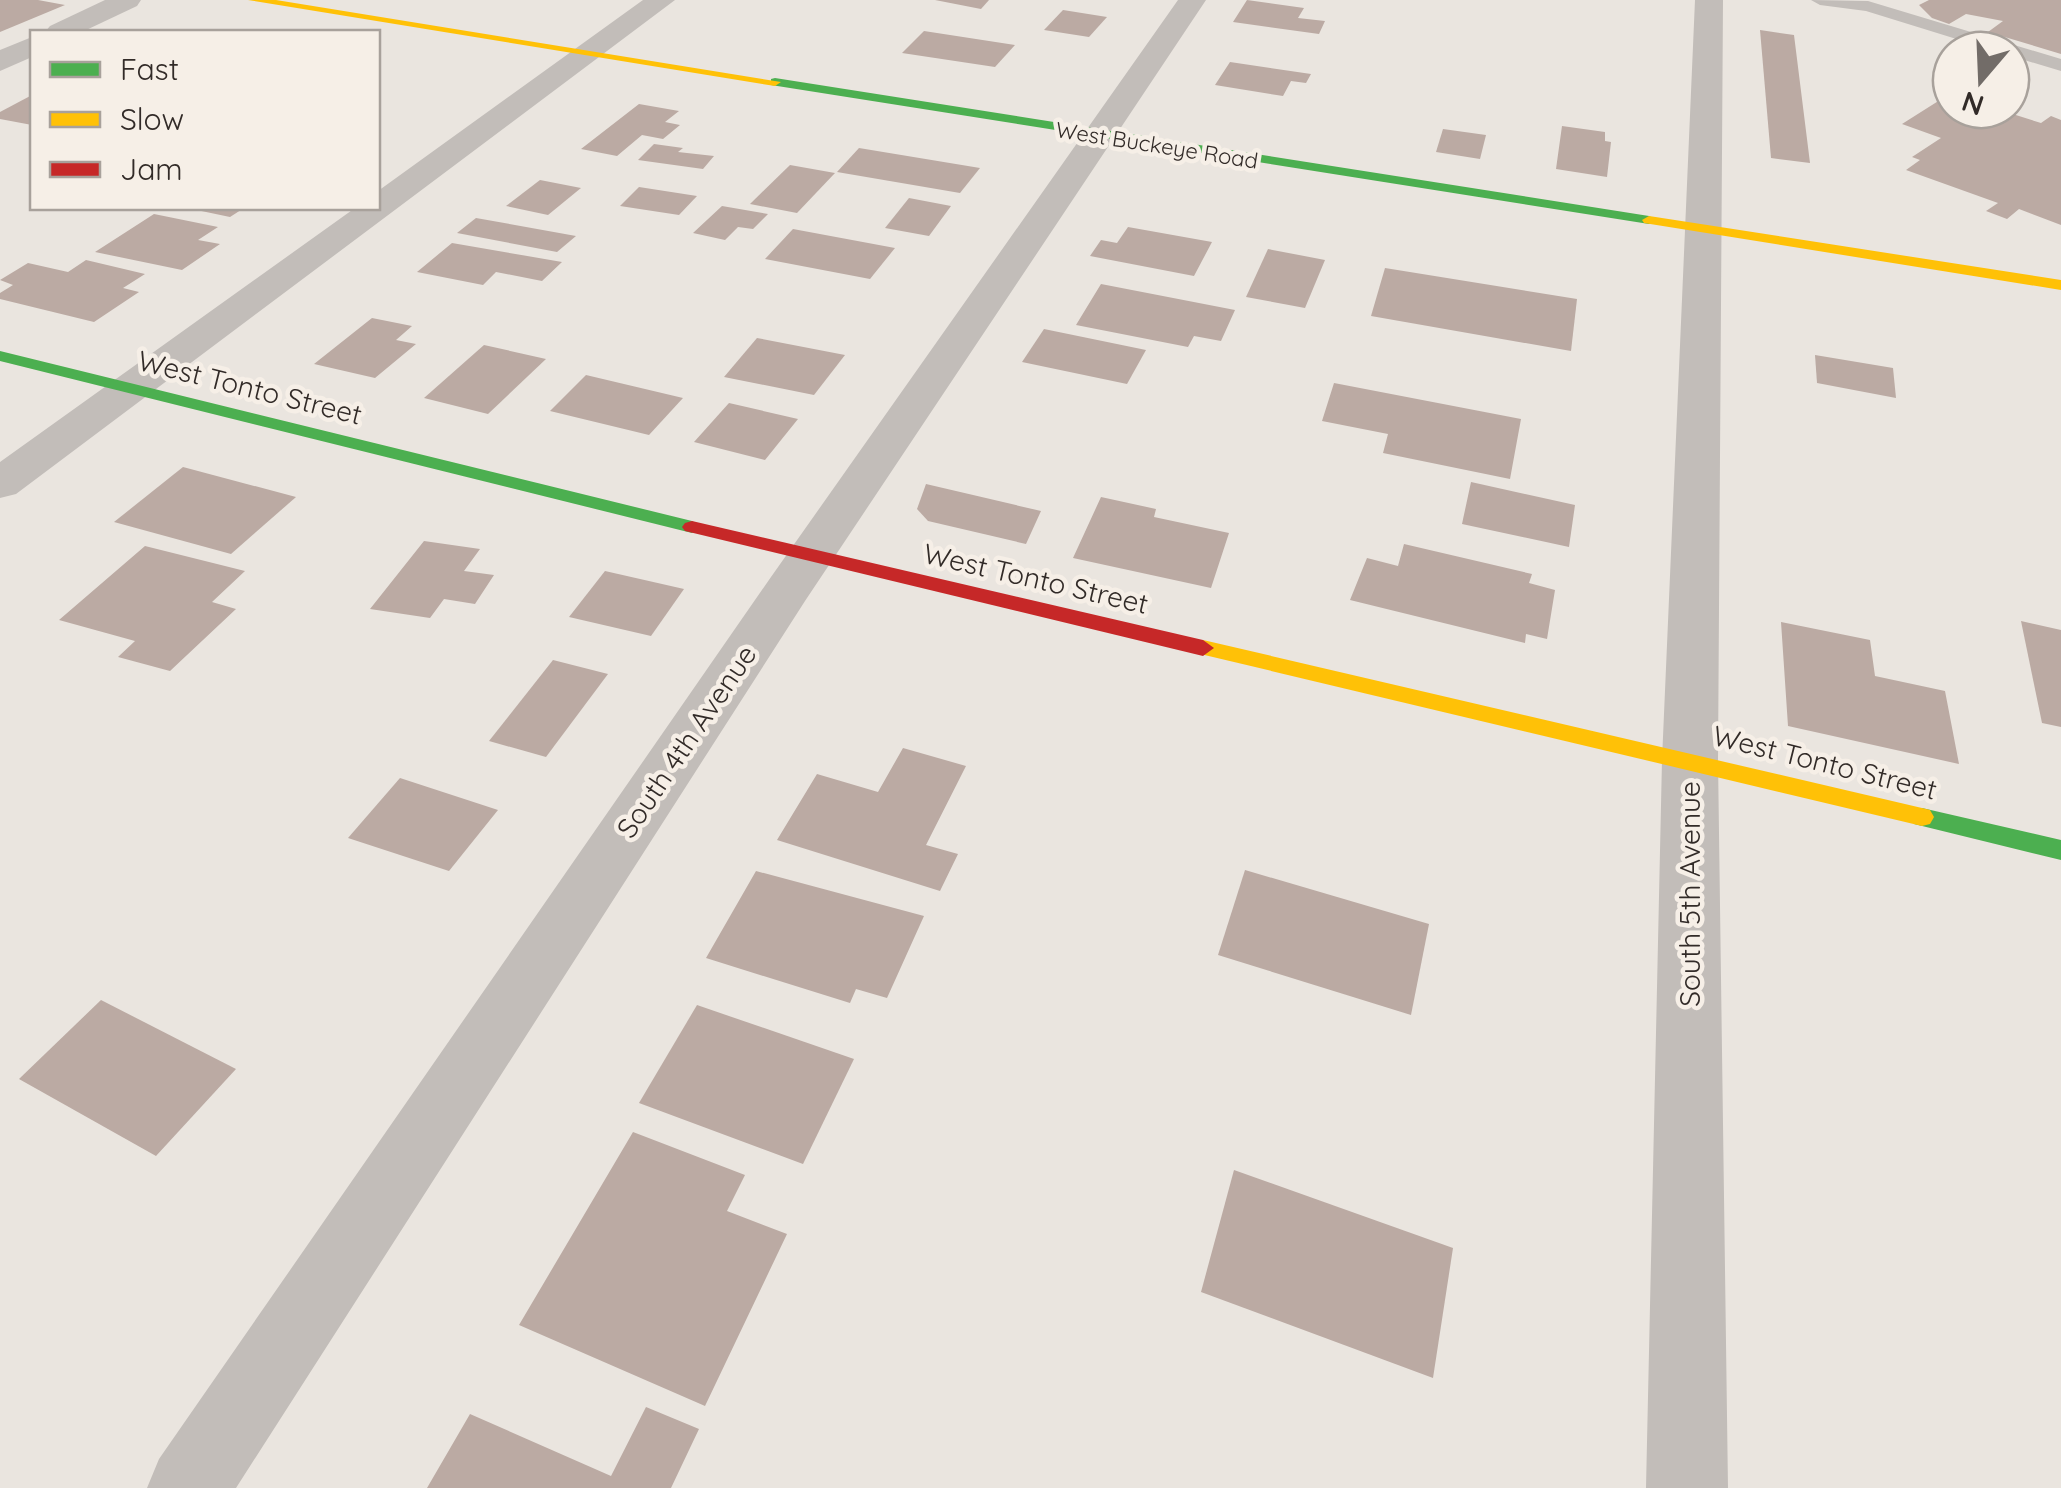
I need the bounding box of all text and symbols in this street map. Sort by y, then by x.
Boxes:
legend [30,30,380,210]
north arrow [1931,30,2031,130]
text: Fast [120,50,179,88]
text: N [1957,84,1988,124]
text: Slow [120,100,184,138]
street label: West Buckeye Road [1054,115,1260,175]
text: Jam [120,150,183,188]
street label: West Tonto Street [134,342,366,432]
street label: West Tonto Street [920,535,1152,621]
street label: South 4th Avenue [609,638,763,844]
street label: West Tonto Street [1709,717,1941,807]
street label: South 5th Avenue [1672,781,1707,1007]

